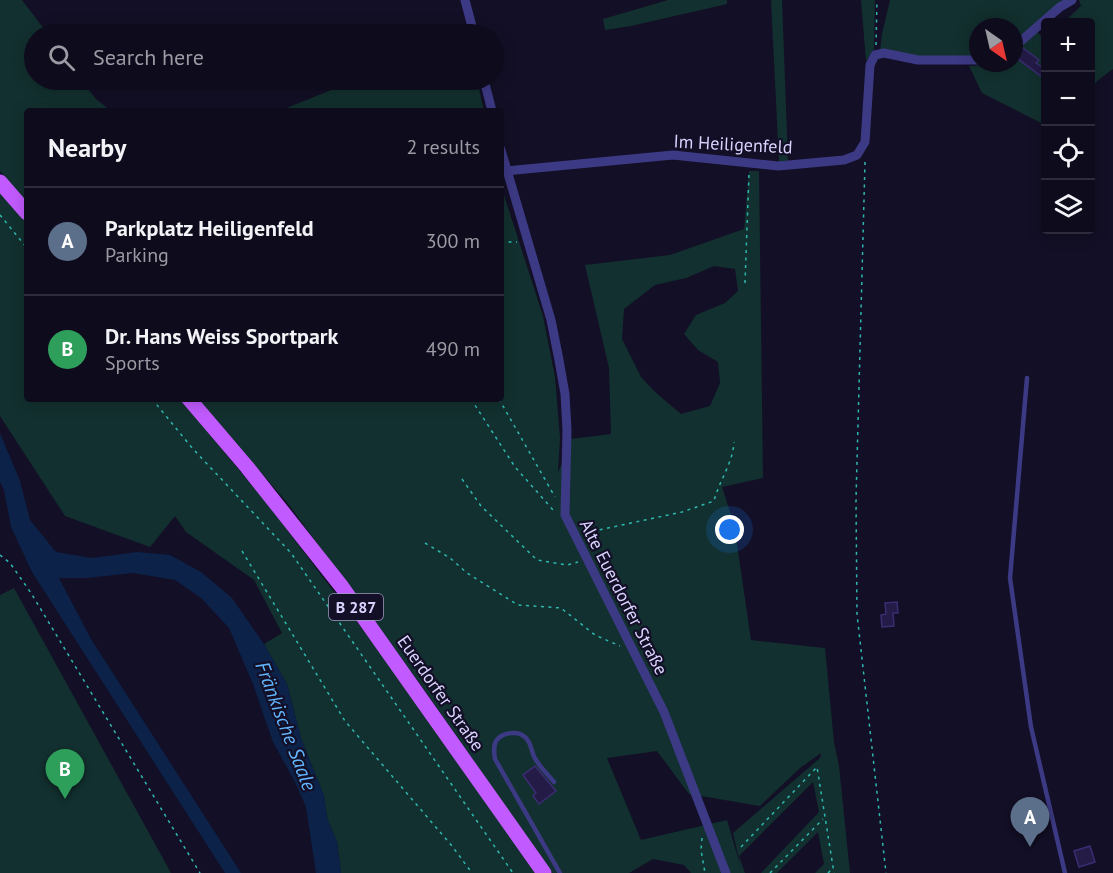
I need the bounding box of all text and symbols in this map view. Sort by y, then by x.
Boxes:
north arrow [969,18,1023,72]
map controls [1041,18,1095,234]
button: + [1041,18,1095,72]
search box [24,24,504,90]
icon: search [45,41,78,74]
text: Search here [93,43,204,71]
button: − [1041,72,1095,126]
button: locate [1041,126,1095,180]
street label: Im Heiligenfeld [673,129,793,159]
text: Nearby [48,131,126,164]
text: 2 results [407,134,480,160]
button: layers [1041,180,1095,234]
text: Parkplatz Heiligenfeld [105,214,314,242]
text: A [61,228,74,254]
text: 300 m [426,228,480,254]
text: Parking [105,242,169,268]
text: Dr. Hans Weiss Sportpark [105,322,338,350]
text: B [62,336,73,362]
text: 490 m [426,336,480,362]
text: Sports [105,350,160,376]
street label: Alte Euerdorfer Straße [575,515,673,679]
your location [715,515,744,544]
road number: B 287 [329,594,383,620]
street label: Euerdorfer Straße [393,631,489,755]
water label: Fränkische Saale [249,658,323,795]
pin: B [46,750,84,799]
pin: A [1010,798,1050,847]

